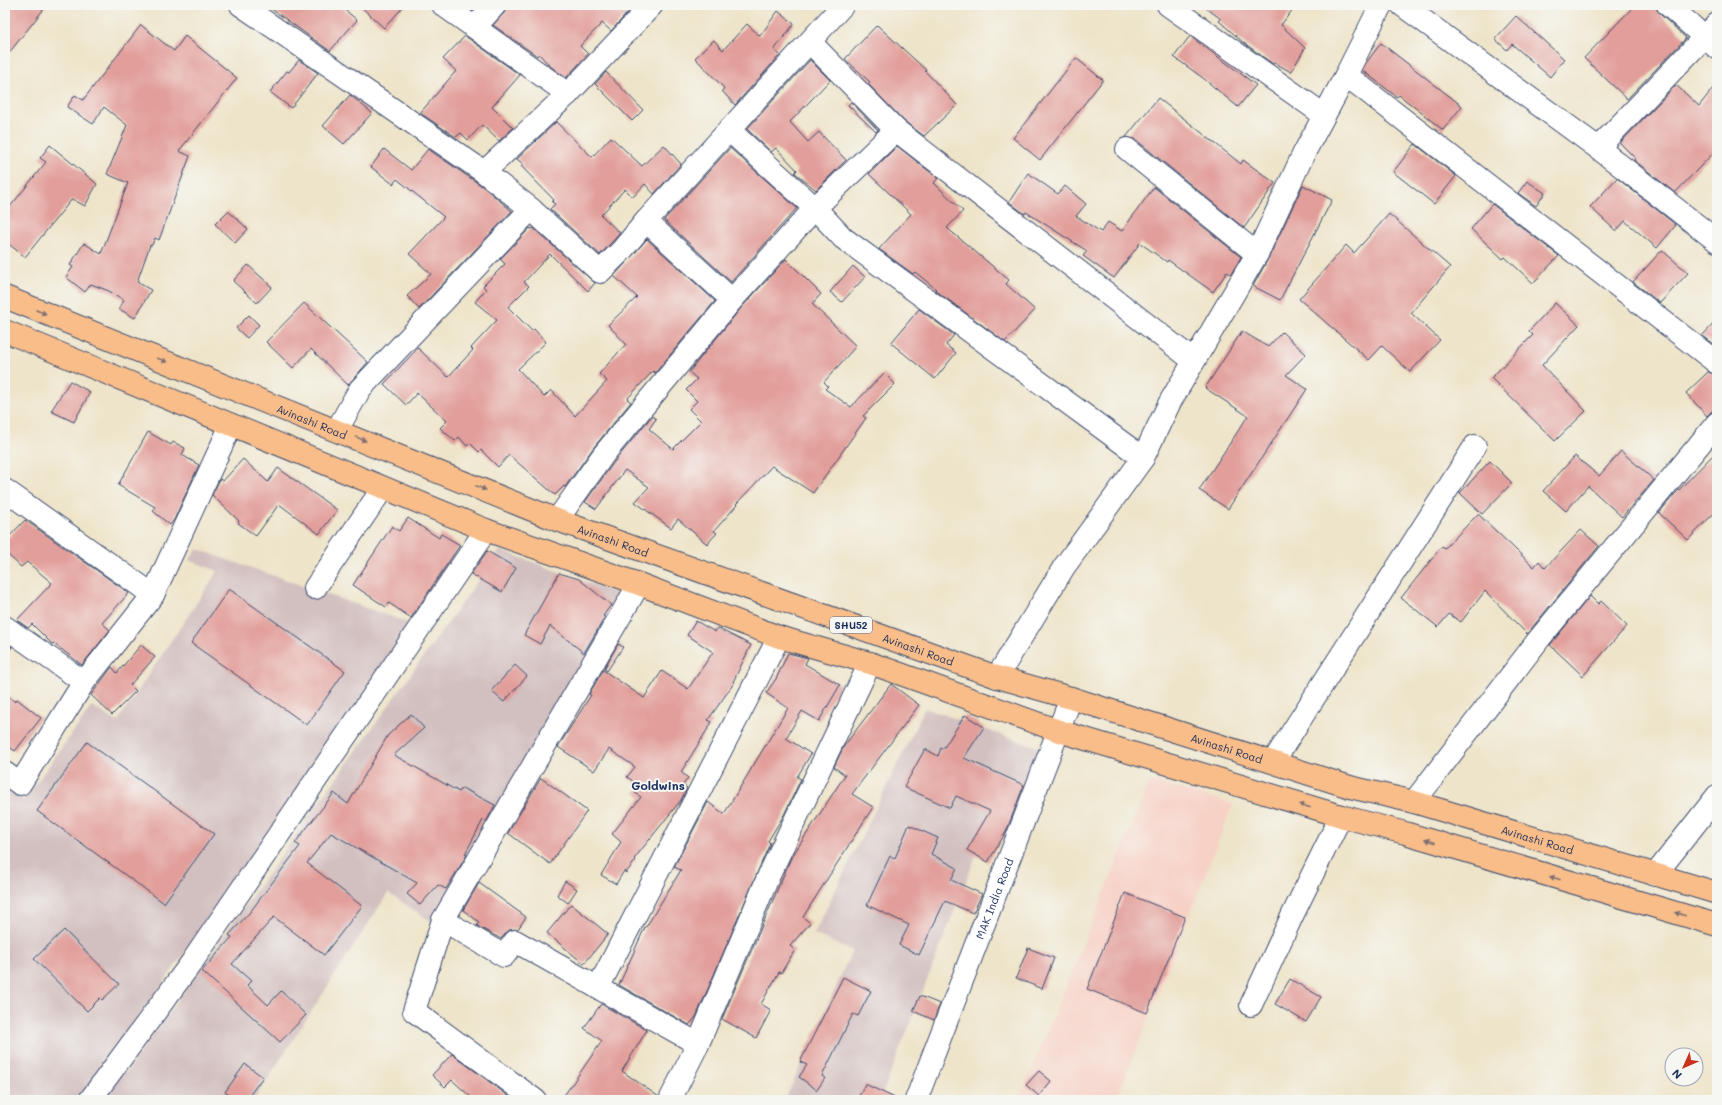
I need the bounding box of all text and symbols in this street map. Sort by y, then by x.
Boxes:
one-way arrow [36,309,48,315]
one-way arrow [156,357,168,363]
street label: Avinashi Road [275,400,349,442]
one-way arrow [355,437,367,443]
one-way arrow [476,485,488,491]
street label: Avinashi Road [576,520,651,560]
road number: SHU52 [830,617,872,633]
street label: Avinashi Road [881,629,956,669]
street label: Avinashi Road [1189,729,1265,766]
district label: Goldwins [631,777,685,793]
one-way arrow [1299,803,1311,809]
street label: Avinashi Road [1500,821,1575,857]
one-way arrow [1424,838,1436,844]
street label: MAK India Road [971,856,1016,941]
one-way arrow [1549,875,1561,881]
one-way arrow [1673,911,1685,917]
north arrow [1664,1047,1704,1087]
text: N [1668,1066,1685,1083]

